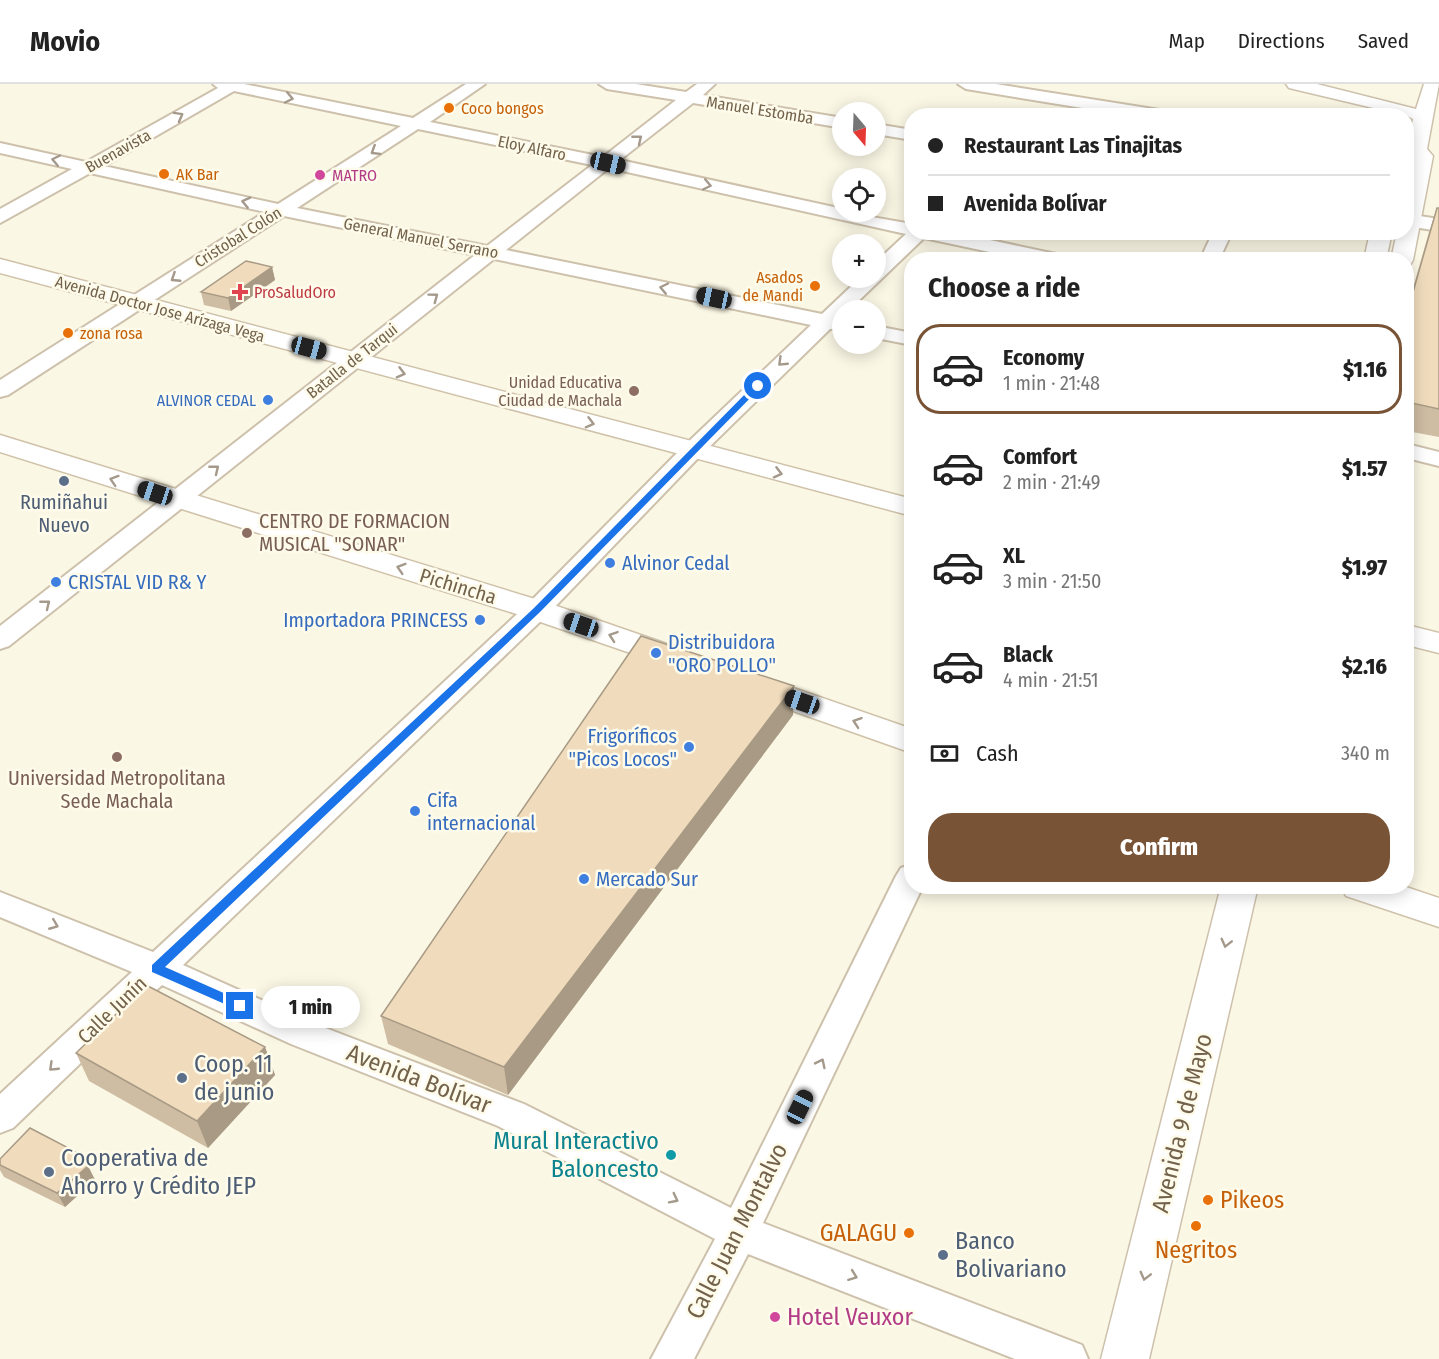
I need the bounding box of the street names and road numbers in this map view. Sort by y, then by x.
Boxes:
street label: Manuel Estomba [705,92,815,128]
street label: Buenavista [82,125,154,177]
street label: Eloy Alfaro [496,131,568,165]
street label: Cristobal Colón [191,203,285,271]
street label: General Manuel Serrano [342,214,500,262]
street label: Avenida Doctor Jose Arízaga Vega [53,272,267,346]
street label: Batalla de Tarqui [303,320,401,402]
street label: Pichincha [417,563,499,609]
street label: Calle Junín [73,971,151,1049]
street label: Avenida 9 de Mayo [1146,1031,1218,1215]
street label: Avenida Bolívar [343,1039,496,1120]
street label: Calle Juan Montalvo [681,1138,793,1324]

